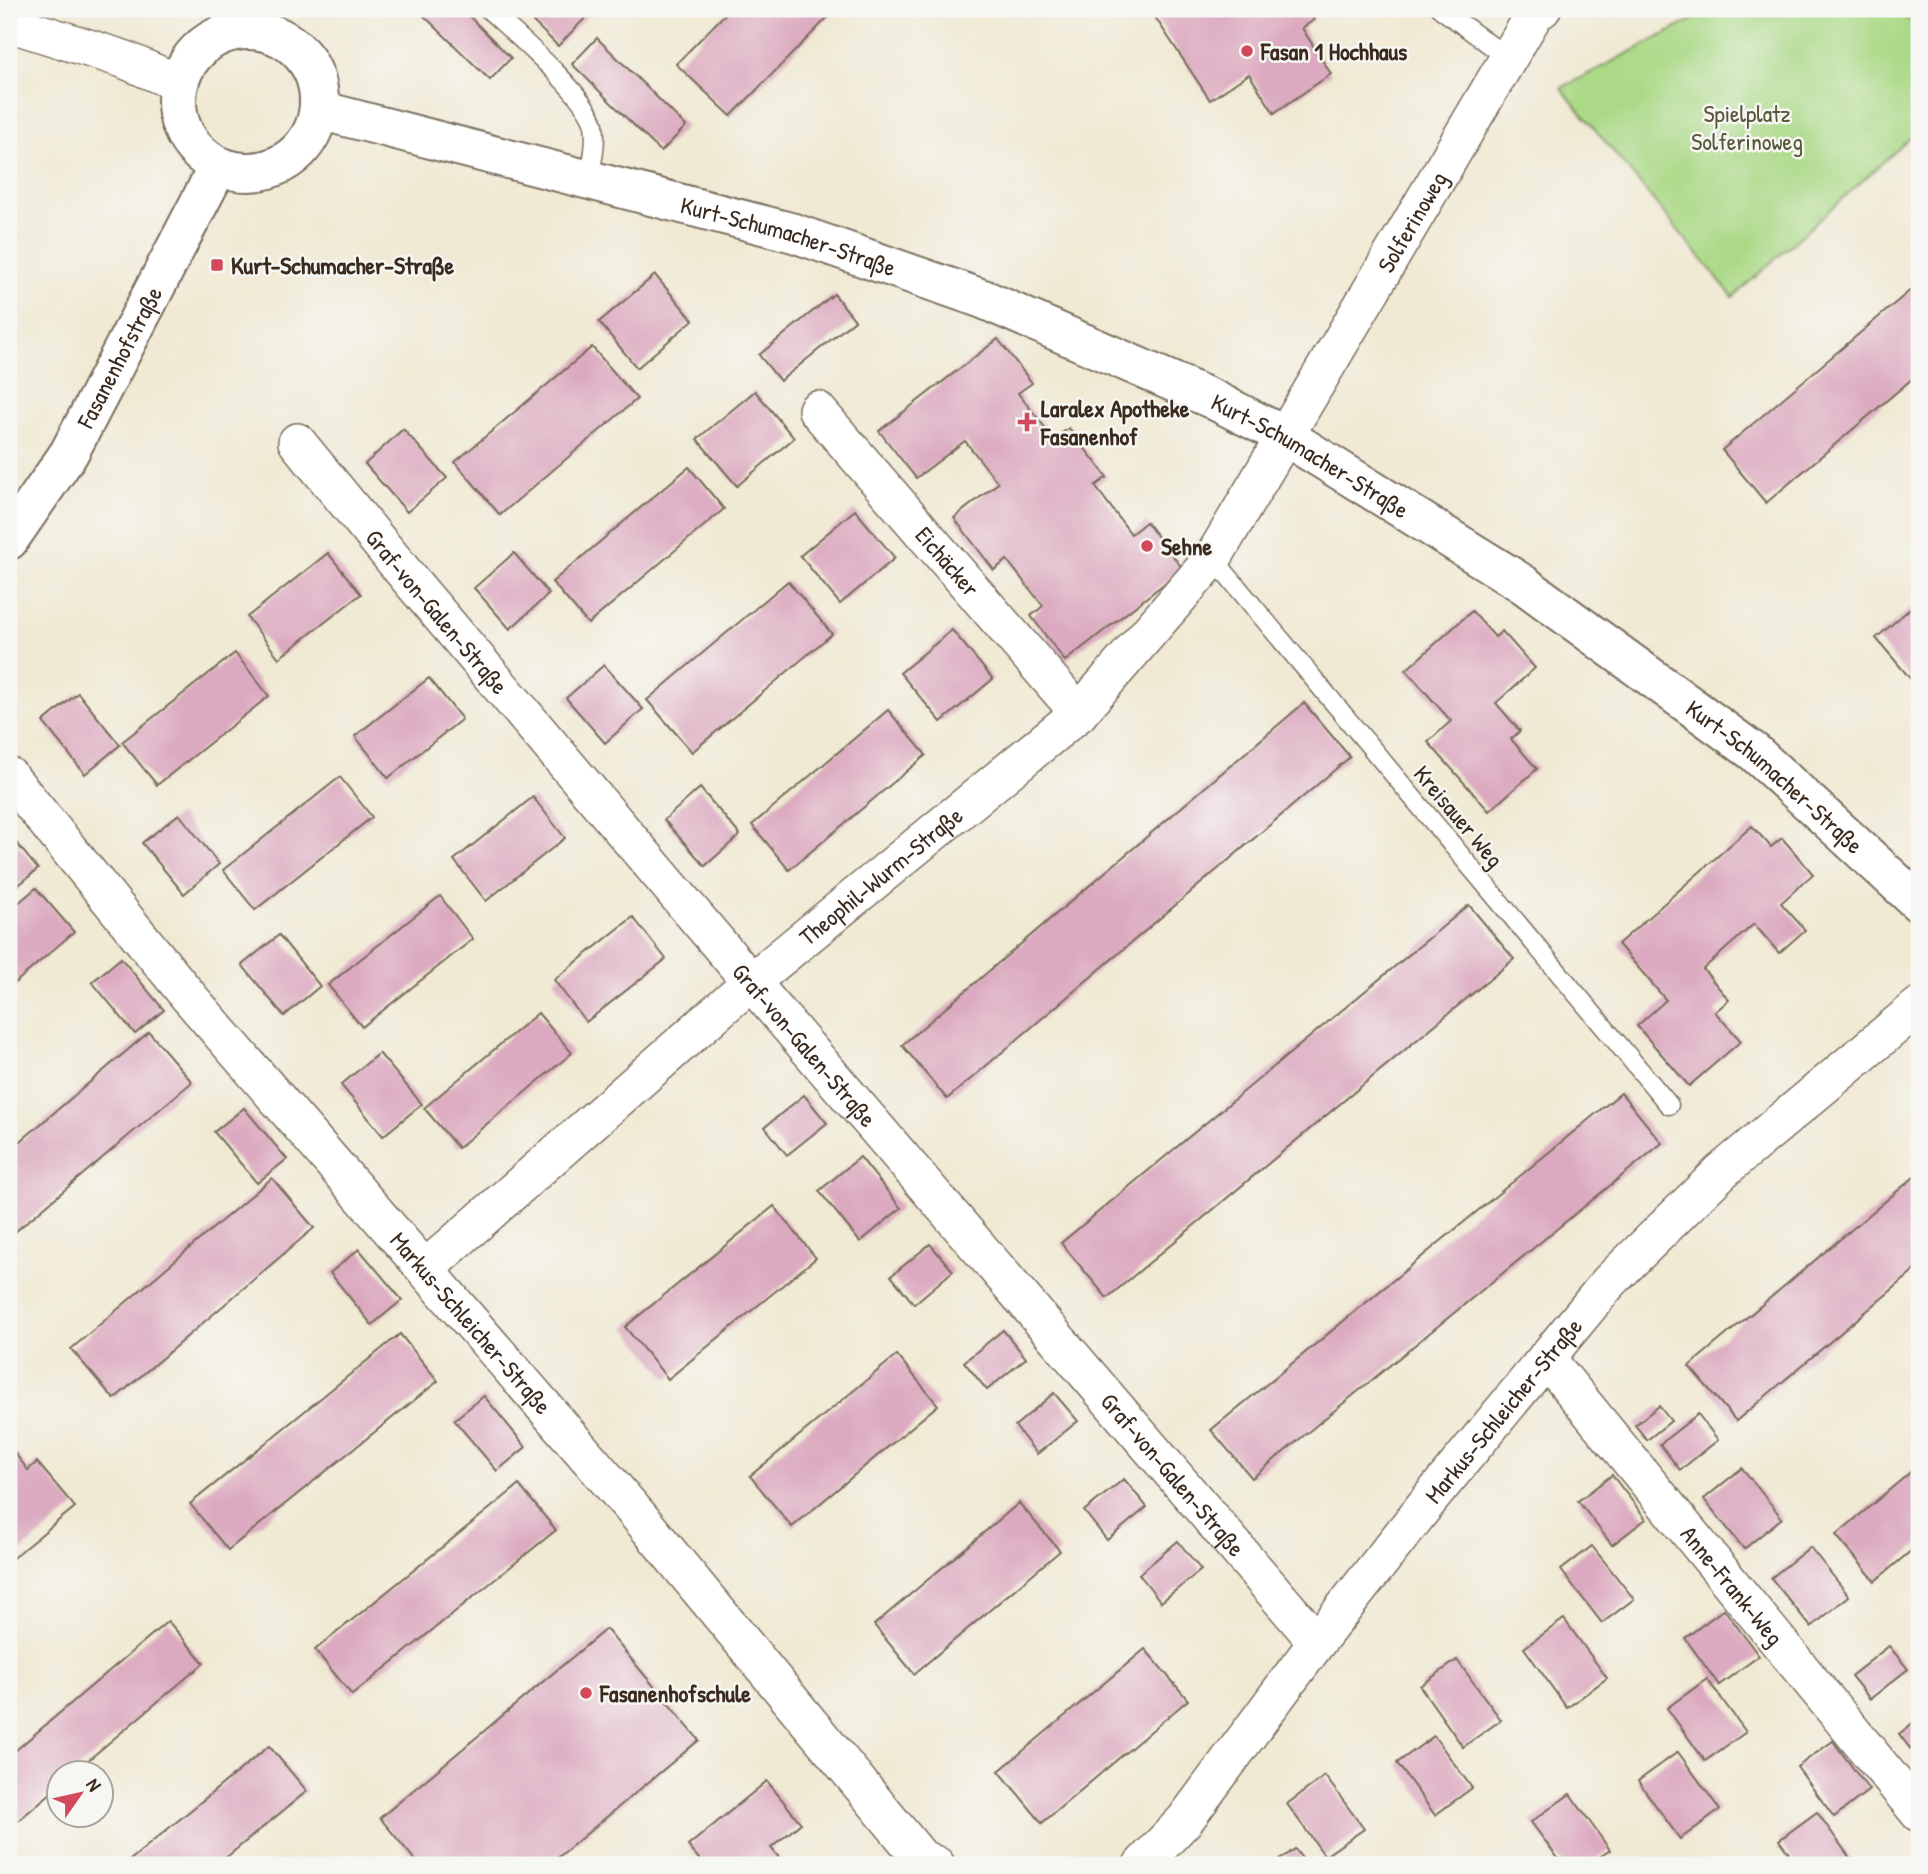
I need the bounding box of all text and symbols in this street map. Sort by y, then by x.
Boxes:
place label: Fasan 1 Hochhaus [1260,35,1407,67]
marker: Fasan 1 Hochhaus [1239,43,1255,59]
park label: Spielplatz Solferinoweg [1691,97,1803,157]
street label: Solferinoweg [1369,165,1454,278]
street label: Kurt-Schumacher-Straße [677,188,901,284]
place label: Kurt-Schumacher-Straße [231,249,455,282]
marker: Kurt-Schumacher-Straße [209,257,225,273]
street label: Fasanenhofstraße [69,280,169,434]
street label: Kurt-Schumacher-Straße [1206,385,1415,525]
place label: Laralex Apotheke Fasanenhof [1040,392,1190,452]
marker: Laralex Apotheke Fasanenhof [1019,414,1035,430]
street label: Eichäcker [909,519,987,603]
street label: Graf-von-Galen-Straße [359,522,516,701]
place label: Sehne [1161,530,1212,562]
marker: Sehne [1139,538,1155,554]
street label: Kurt-Schumacher-Straße [1680,692,1871,861]
street label: Kreisauer Weg [1407,758,1511,874]
street label: Theophil-Wurm-Straße [792,799,969,952]
street label: Graf-von-Galen-Straße [726,956,884,1134]
street label: Markus-Schleicher-Straße [383,1225,559,1421]
street label: Markus-Schleicher-Straße [1417,1311,1589,1510]
street label: Graf-von-Galen-Straße [1094,1386,1253,1563]
street label: Anne-Frank-Weg [1674,1519,1791,1652]
place label: Fasanenhofschule [599,1677,751,1709]
marker: Fasanenhofschule [578,1685,594,1701]
north arrow [46,1758,116,1828]
text: N [80,1773,108,1796]

